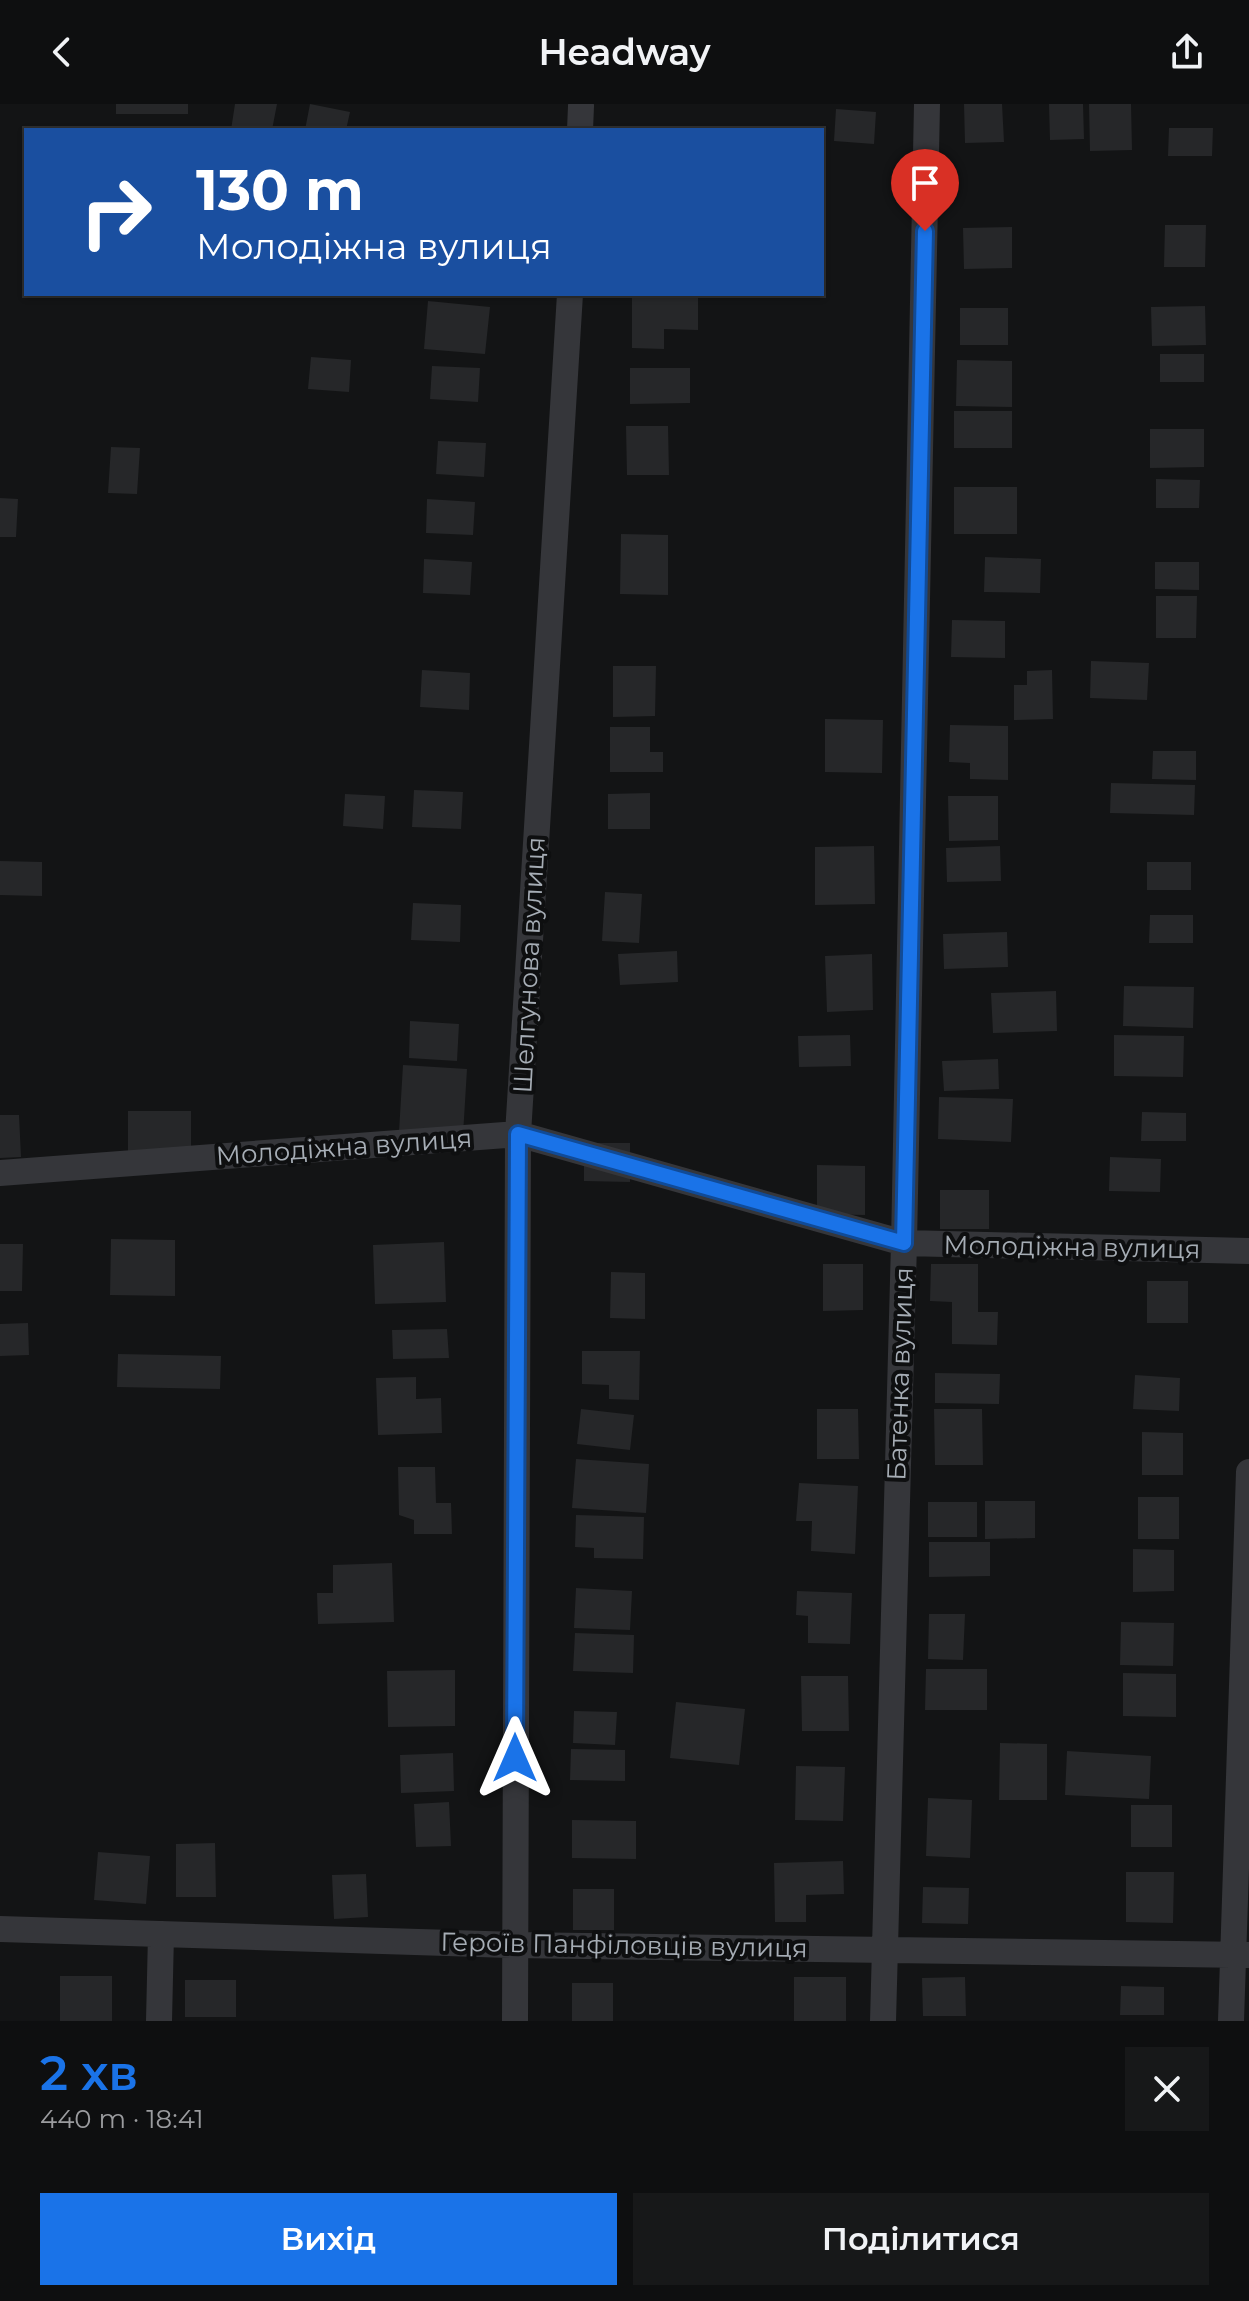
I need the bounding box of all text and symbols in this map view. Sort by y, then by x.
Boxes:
icon: back [40,30,84,74]
text: Headway [538,30,711,74]
icon: share [1165,30,1209,74]
pin [891,149,959,231]
text: 130 m [196,156,364,224]
icon: right [64,160,168,264]
icon: arrive [903,161,947,205]
text: Молодіжна вулиця [196,224,552,268]
street label: Шелгунова вулиця [506,836,552,1094]
street label: Молодіжна вулиця [215,1122,473,1172]
street label: Молодіжна вулиця [943,1229,1201,1265]
street label: Батенка вулиця [880,1267,920,1481]
position arrow [473,1716,557,1800]
street label: Героїв Панфіловців вулиця [440,1926,808,1964]
text: 2 хв [40,2044,138,2102]
button: close [1125,2047,1209,2131]
text: 440 m · 18:41 [40,2103,204,2135]
button: Вихід [40,2193,617,2285]
button: Поділитися [633,2193,1209,2285]

